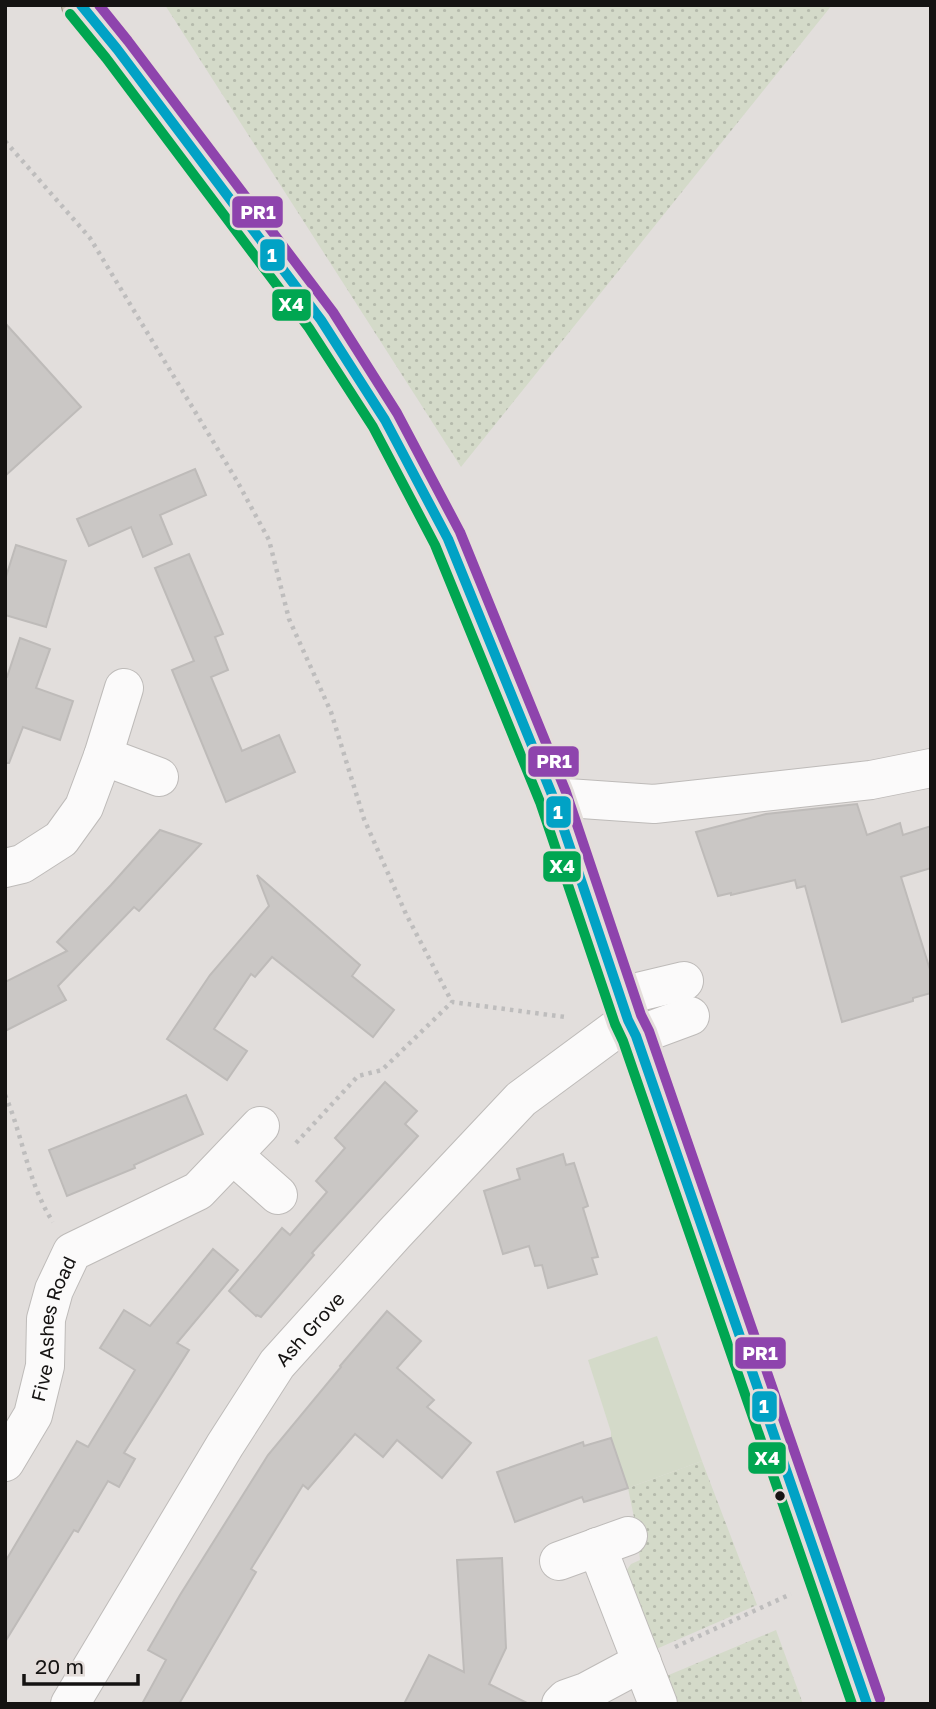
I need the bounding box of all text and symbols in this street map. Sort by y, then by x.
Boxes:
line badge: PR1 [231,195,284,229]
text: PR1 [240,200,276,223]
line badge: 1 [259,238,286,272]
text: 1 [267,243,277,266]
line badge: X4 [271,288,312,322]
text: X4 [278,292,304,315]
line badge: PR1 [527,745,580,778]
text: PR1 [536,749,572,772]
line badge: 1 [545,795,572,829]
text: 1 [553,800,563,823]
line badge: X4 [542,850,582,883]
text: X4 [549,854,575,877]
street label: Five Ashes Road [25,1252,80,1404]
street label: Ash Grove [270,1286,348,1370]
line badge: PR1 [734,1336,787,1370]
text: PR1 [742,1341,778,1364]
line badge: 1 [751,1390,778,1423]
text: 1 [759,1394,769,1417]
line badge: X4 [747,1441,787,1475]
text: X4 [754,1446,780,1469]
unlabelled marker [773,1489,787,1503]
scale bar [24,1642,138,1686]
text: 20 m [35,1653,84,1679]

